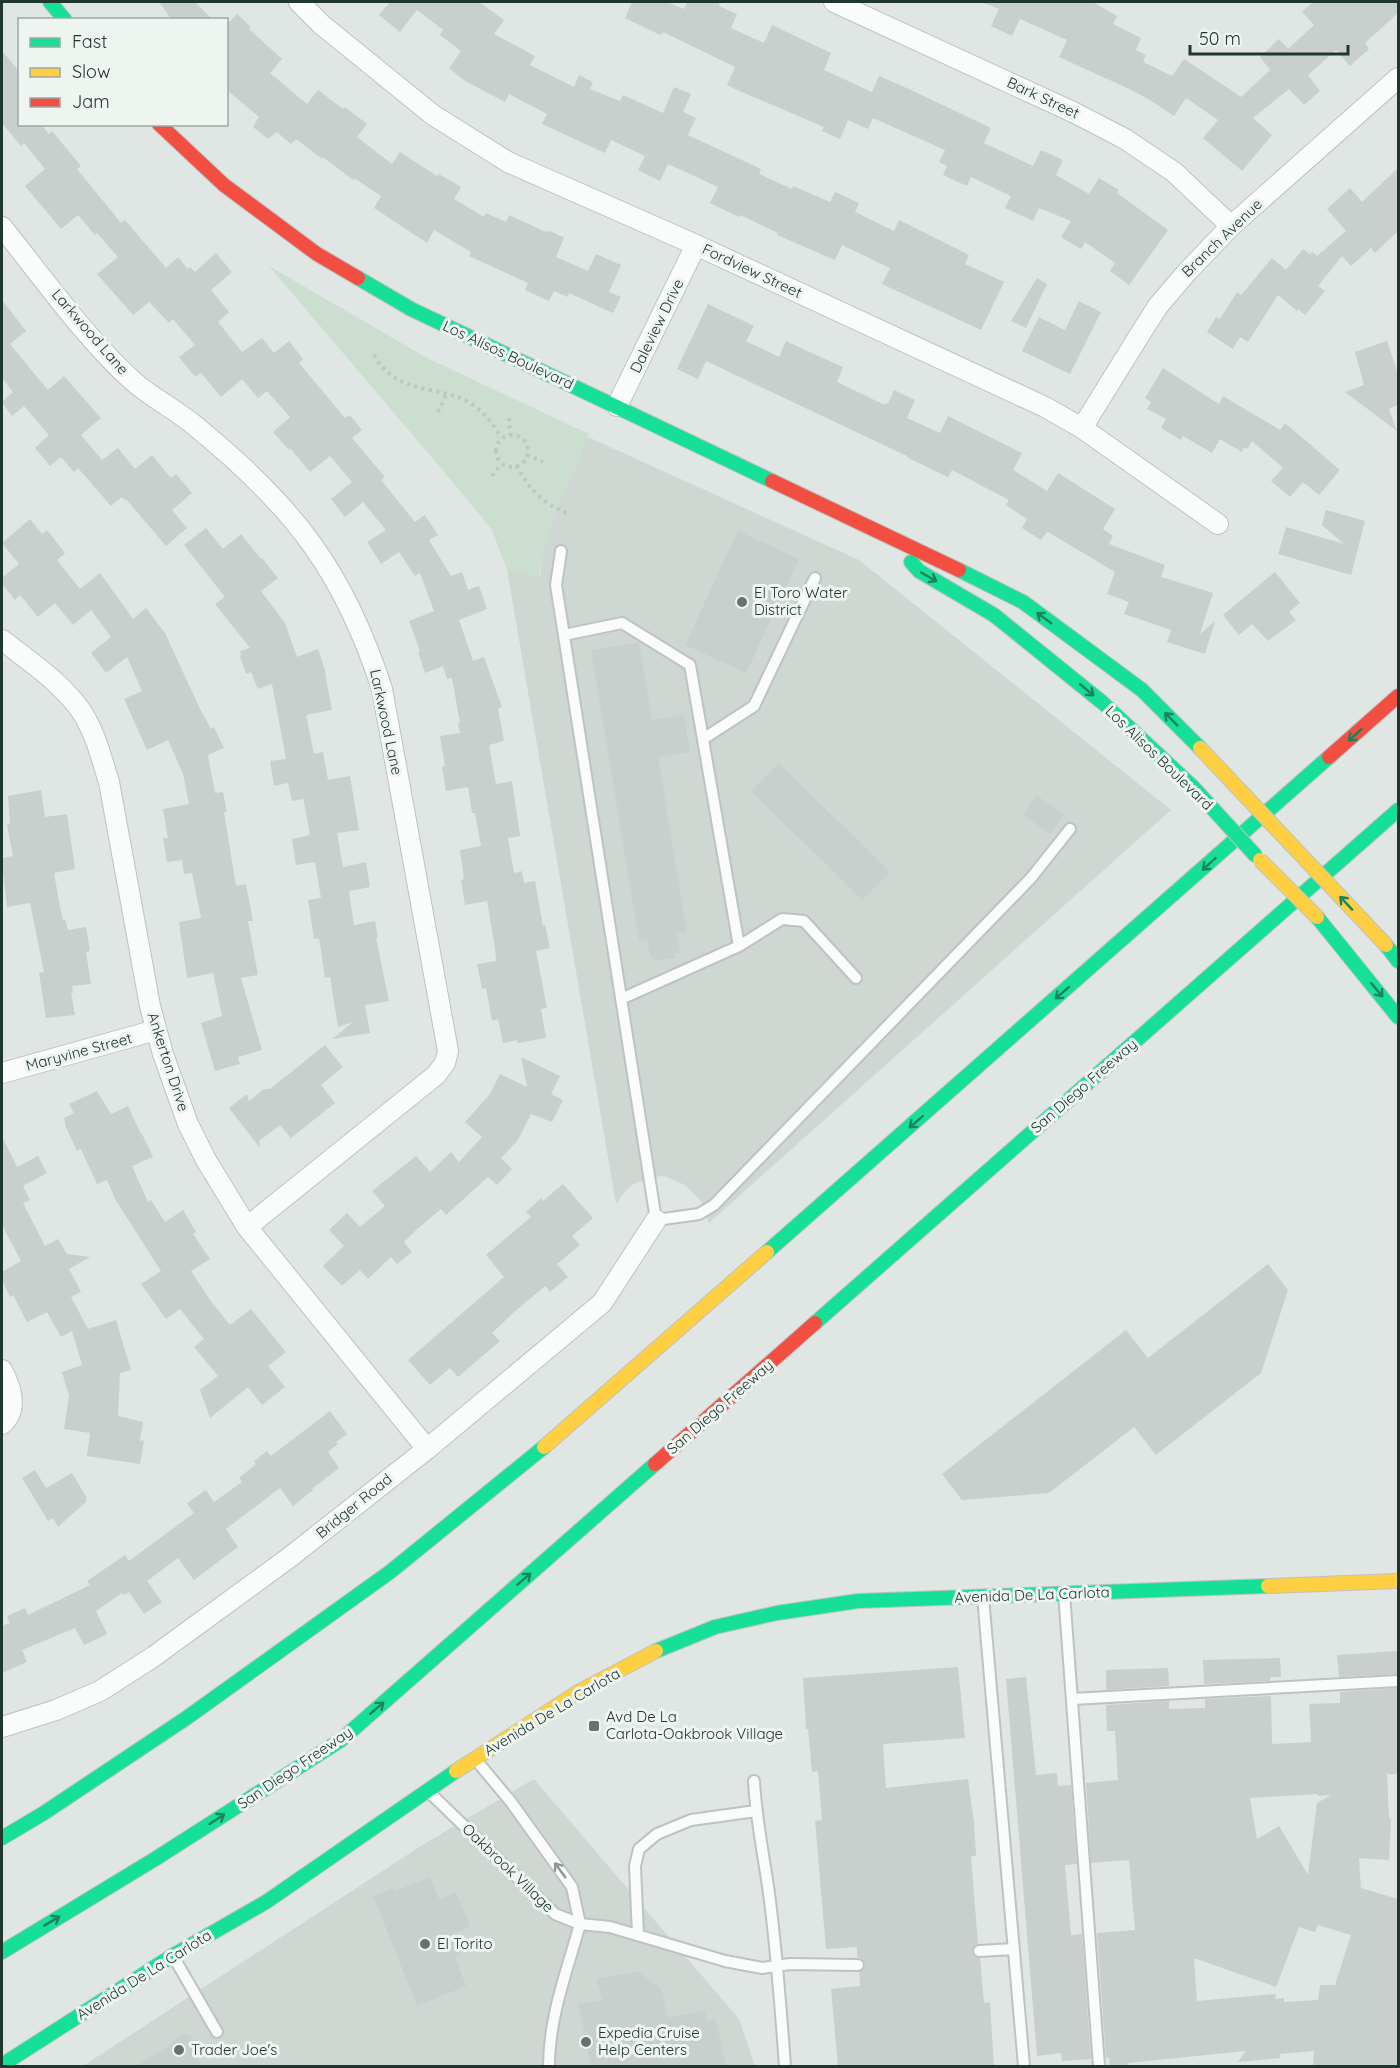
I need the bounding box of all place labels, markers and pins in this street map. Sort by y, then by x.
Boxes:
place label: El Toro Water District [754,583,848,619]
marker: El Toro Water District [735,595,749,609]
place label: Avd De La Carlota-Oakbrook Village [606,1707,783,1743]
marker: Avd De La Carlota-Oakbrook Village [587,1719,601,1733]
place label: El Torito [437,1934,492,1953]
marker: El Torito [418,1937,432,1951]
place label: Expedia Cruise Help Centers [598,2023,700,2059]
marker: Expedia Cruise Help Centers [579,2035,593,2049]
place label: Trader Joe's [191,2040,277,2059]
marker: Trader Joe's [172,2043,186,2057]

